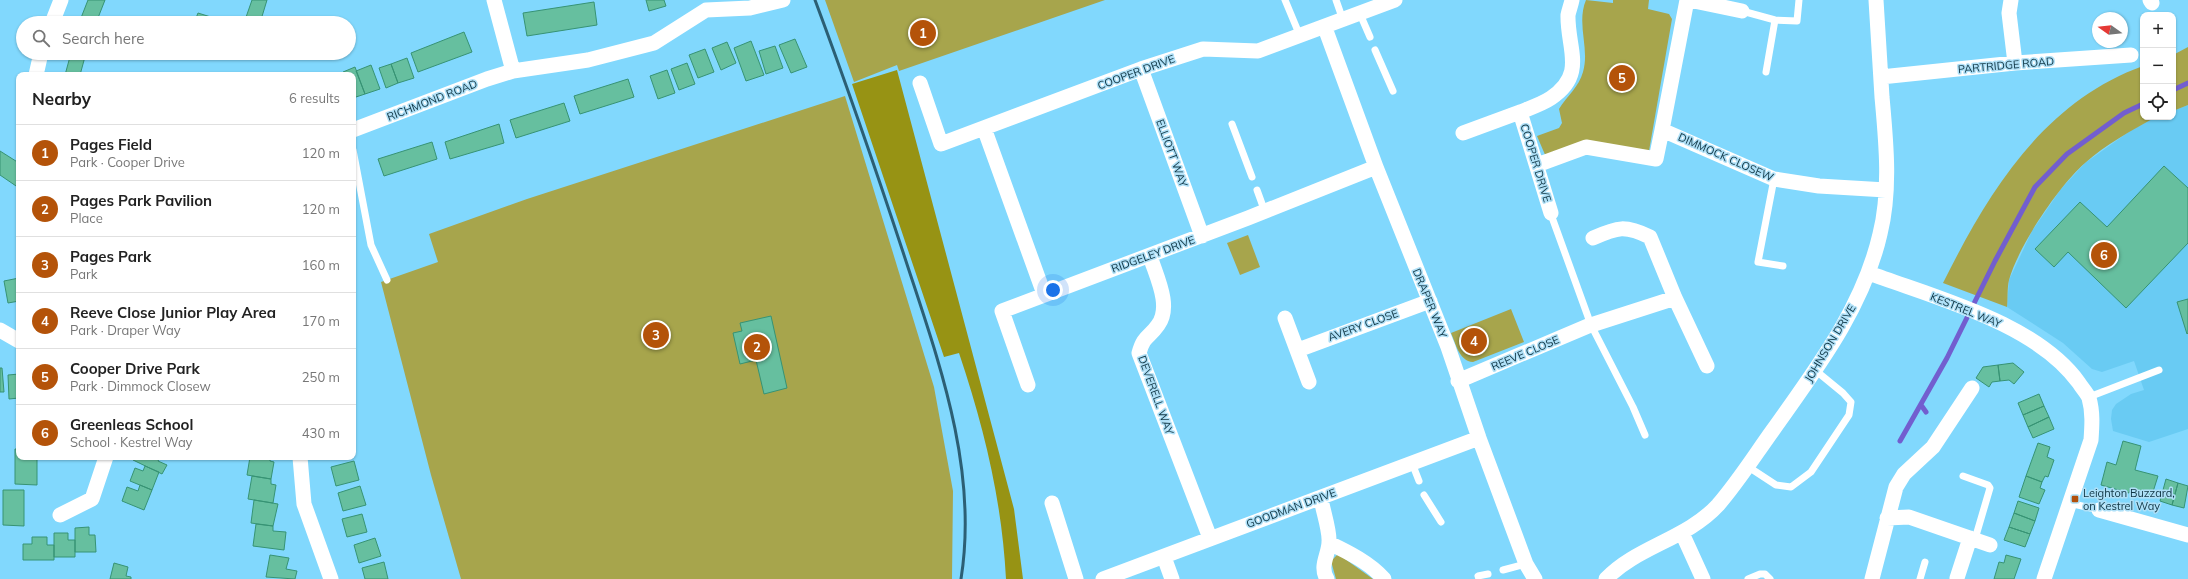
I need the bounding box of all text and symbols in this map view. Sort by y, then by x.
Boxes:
north arrow [2092,12,2128,48]
map controls [2140,12,2176,120]
button: + [2140,12,2176,48]
search box [16,16,356,60]
pin: 1 [910,18,936,48]
icon: search [30,27,52,49]
text: Search here [62,29,144,48]
button: − [2140,48,2176,84]
street label: COOPER DRIVE [1095,52,1177,92]
street label: PARTRIDGE ROAD [1957,54,2055,76]
pin: 5 [1609,63,1635,93]
street label: RICHMOND ROAD [385,76,479,124]
button: locate [2140,84,2176,120]
text: Nearby [32,88,91,109]
text: 6 results [289,90,340,106]
street label: ELLIOTT WAY [1153,117,1191,189]
street label: COOPER DRIVE [1517,122,1555,204]
street label: DIMMOCK CLOSEW [1676,130,1776,184]
text: Pages Field [70,135,152,154]
text: 1 [41,145,49,161]
text: 120 m [302,145,340,161]
text: Park · Cooper Drive [70,154,185,170]
text: Pages Park Pavilion [70,191,212,210]
text: 2 [41,201,49,217]
text: 120 m [302,201,340,217]
text: Place [70,210,103,226]
street label: RIDGELEY DRIVE [1109,232,1197,276]
pin: 6 [2091,240,2117,270]
text: Pages Park [70,247,151,266]
text: 3 [41,257,49,273]
text: 160 m [302,257,340,273]
text: Park [70,266,97,282]
street label: DRAPER WAY [1410,266,1450,340]
your location [1043,280,1063,300]
street label: KESTREL WAY [1928,289,2004,331]
street label: JOHNSON DRIVE [1801,302,1859,384]
text: Reeve Close Junior Play Area [70,303,276,322]
street label: AVERY CLOSE [1326,306,1400,344]
text: 4 [41,313,49,329]
text: 170 m [302,313,340,329]
pin: 3 [643,320,669,350]
text: Park · Draper Way [70,322,181,338]
pin: 4 [1461,326,1487,356]
pin: 2 [744,332,770,362]
street label: REEVE CLOSE [1489,332,1561,374]
street label: DEVERELL WAY [1135,353,1177,437]
text: Cooper Drive Park [70,359,200,378]
text: 5 [41,369,49,385]
text: 250 m [302,369,340,385]
text: Park · Dimmock Closew [70,378,211,394]
text: Greenleas School [70,415,193,434]
text: 6 [41,425,49,441]
text: 430 m [302,425,340,441]
text: School · Kestrel Way [70,434,193,450]
street label: GOODMAN DRIVE [1244,485,1338,531]
place label: Leighton Buzzard, on Kestrel Way [2083,486,2175,513]
marker: Leighton Buzzard, on Kestrel Way [2070,494,2080,504]

